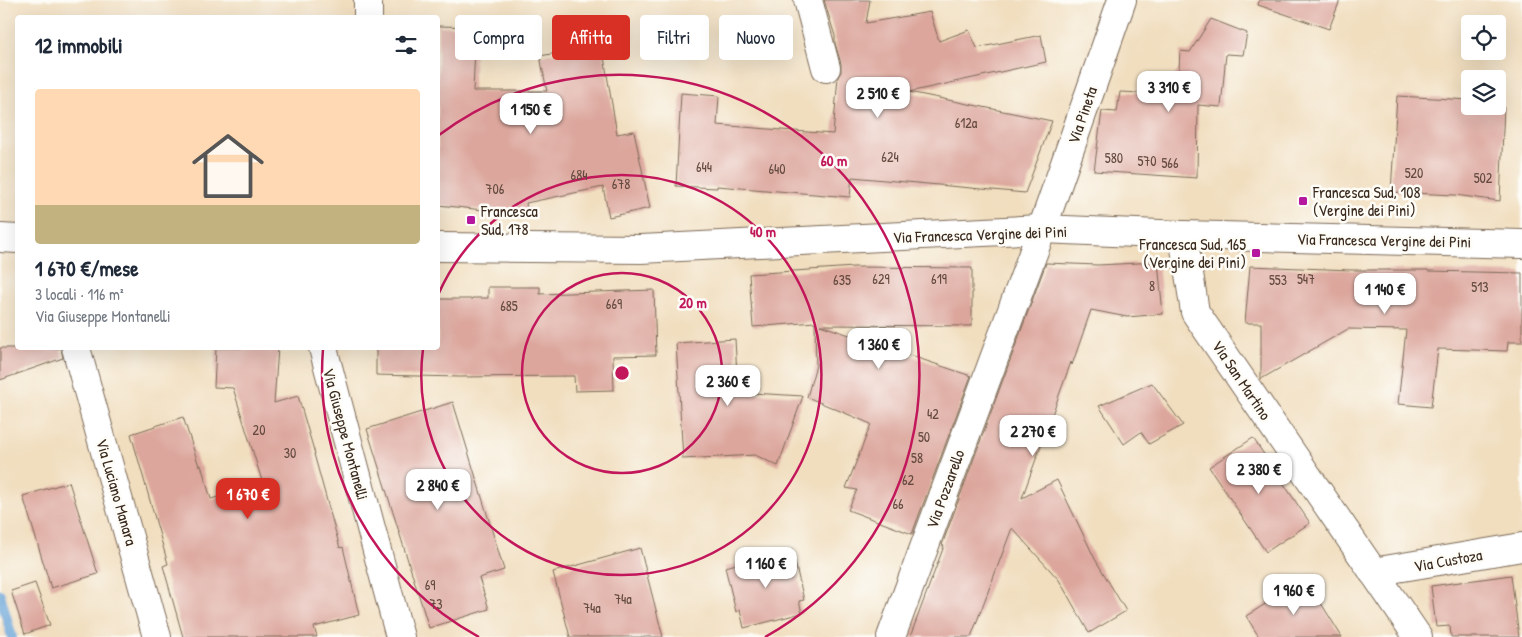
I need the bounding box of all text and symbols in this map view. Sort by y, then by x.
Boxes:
chip: Compra [455,15,542,60]
chip: Affitta [552,15,630,60]
chip: Filtri [640,15,709,60]
chip: Nuovo [719,15,793,60]
map controls [1461,15,1506,115]
button: locate [1461,15,1506,60]
text: 12 immobili [35,31,123,60]
icon: filters [392,31,420,59]
pin: 3 310 € [1123,70,1215,113]
button: layers [1461,70,1506,115]
pin: 2 510 € [832,76,924,119]
text: 3 310 € [1148,76,1190,98]
text: 2 510 € [857,82,899,104]
street label: Via Pineta [1062,83,1102,147]
pin: 1 150 € [485,92,577,135]
text: 1 150 € [511,98,551,120]
house number: 612a [955,113,978,132]
icon: home [183,121,273,211]
house number: 624 [881,147,899,166]
house number: 580 [1105,148,1123,167]
text: 60 m [821,150,847,171]
house number: 570 [1137,151,1157,170]
house number: 566 [1161,153,1179,172]
house number: 644 [696,157,712,176]
house number: 640 [768,159,786,178]
house number: 520 [1405,163,1423,182]
house number: 684 [571,165,587,184]
house number: 502 [1474,168,1493,187]
house number: 678 [612,174,630,193]
house number: 706 [486,179,505,198]
place label: Francesca Sud, 108 (Vergine dei Pini) [1312,181,1420,221]
marker: Francesca Sud, 108 (Vergine dei Pini) [1297,195,1309,207]
place label: Francesca Sud, 178 [480,200,538,240]
marker: Francesca Sud, 178 [465,214,477,226]
street label: Via Francesca Vergine dei Pini [892,220,1068,248]
text: 40 m [750,221,776,242]
street label: Via Francesca Vergine dei Pini [1297,227,1471,253]
place label: Francesca Sud, 165 (Vergine dei Pini) [1139,233,1246,273]
marker: Francesca Sud, 165 (Vergine dei Pini) [1250,247,1262,259]
text: 1 670 €/mese [35,254,139,283]
house number: 629 [872,269,890,288]
house number: 619 [931,269,947,288]
house number: 547 [1297,269,1315,288]
house number: 635 [833,270,851,289]
house number: 553 [1269,270,1287,289]
pin: 1 140 € [1339,272,1431,315]
house number: 8 [1149,276,1155,295]
house number: 513 [1471,277,1489,296]
text: 1 140 € [1365,278,1405,300]
text: 3 locali · 116 m² [35,283,124,305]
text: 20 m [679,292,707,313]
house number: 669 [606,294,622,313]
house number: 685 [500,296,518,315]
text: Via Giuseppe Montanelli [35,305,171,327]
pin: 1 360 € [833,328,925,370]
text: 1 360 € [858,333,900,355]
street label: Via San Martino [1207,336,1277,425]
centre of rings [613,364,631,382]
pin: 2 360 € [682,364,774,407]
street label: Via Giuseppe Montanelli [318,366,374,502]
text: 2 360 € [706,370,750,392]
house number: 42 [927,404,939,423]
pin: 2 270 € [987,414,1079,457]
house number: 20 [253,420,265,439]
text: 2 270 € [1010,420,1056,442]
house number: 50 [918,427,930,446]
street label: Via Luciano Manara [91,436,143,548]
house number: 30 [284,443,296,462]
street label: Via Pozzarello [921,446,970,532]
house number: 58 [911,448,923,467]
pin: 2 380 € [1213,452,1305,495]
text: 2 380 € [1237,458,1281,480]
pin: 2 840 € [392,468,484,511]
house number: 62 [902,470,915,489]
text: 2 840 € [417,474,459,496]
pin: 1 670 € [202,478,294,520]
text: 1 670 € [227,483,269,505]
house number: 66 [892,494,904,513]
street label: Via Custoza [1412,543,1484,577]
pin: 1 160 € [720,546,812,589]
text: 1 160 € [746,552,786,574]
pin: 1 960 € [1248,574,1340,616]
house number: 69 [425,575,435,594]
text: 1 960 € [1274,579,1314,601]
house number: 74a [614,589,632,608]
house number: 73 [429,594,443,613]
house number: 74a [583,598,601,617]

